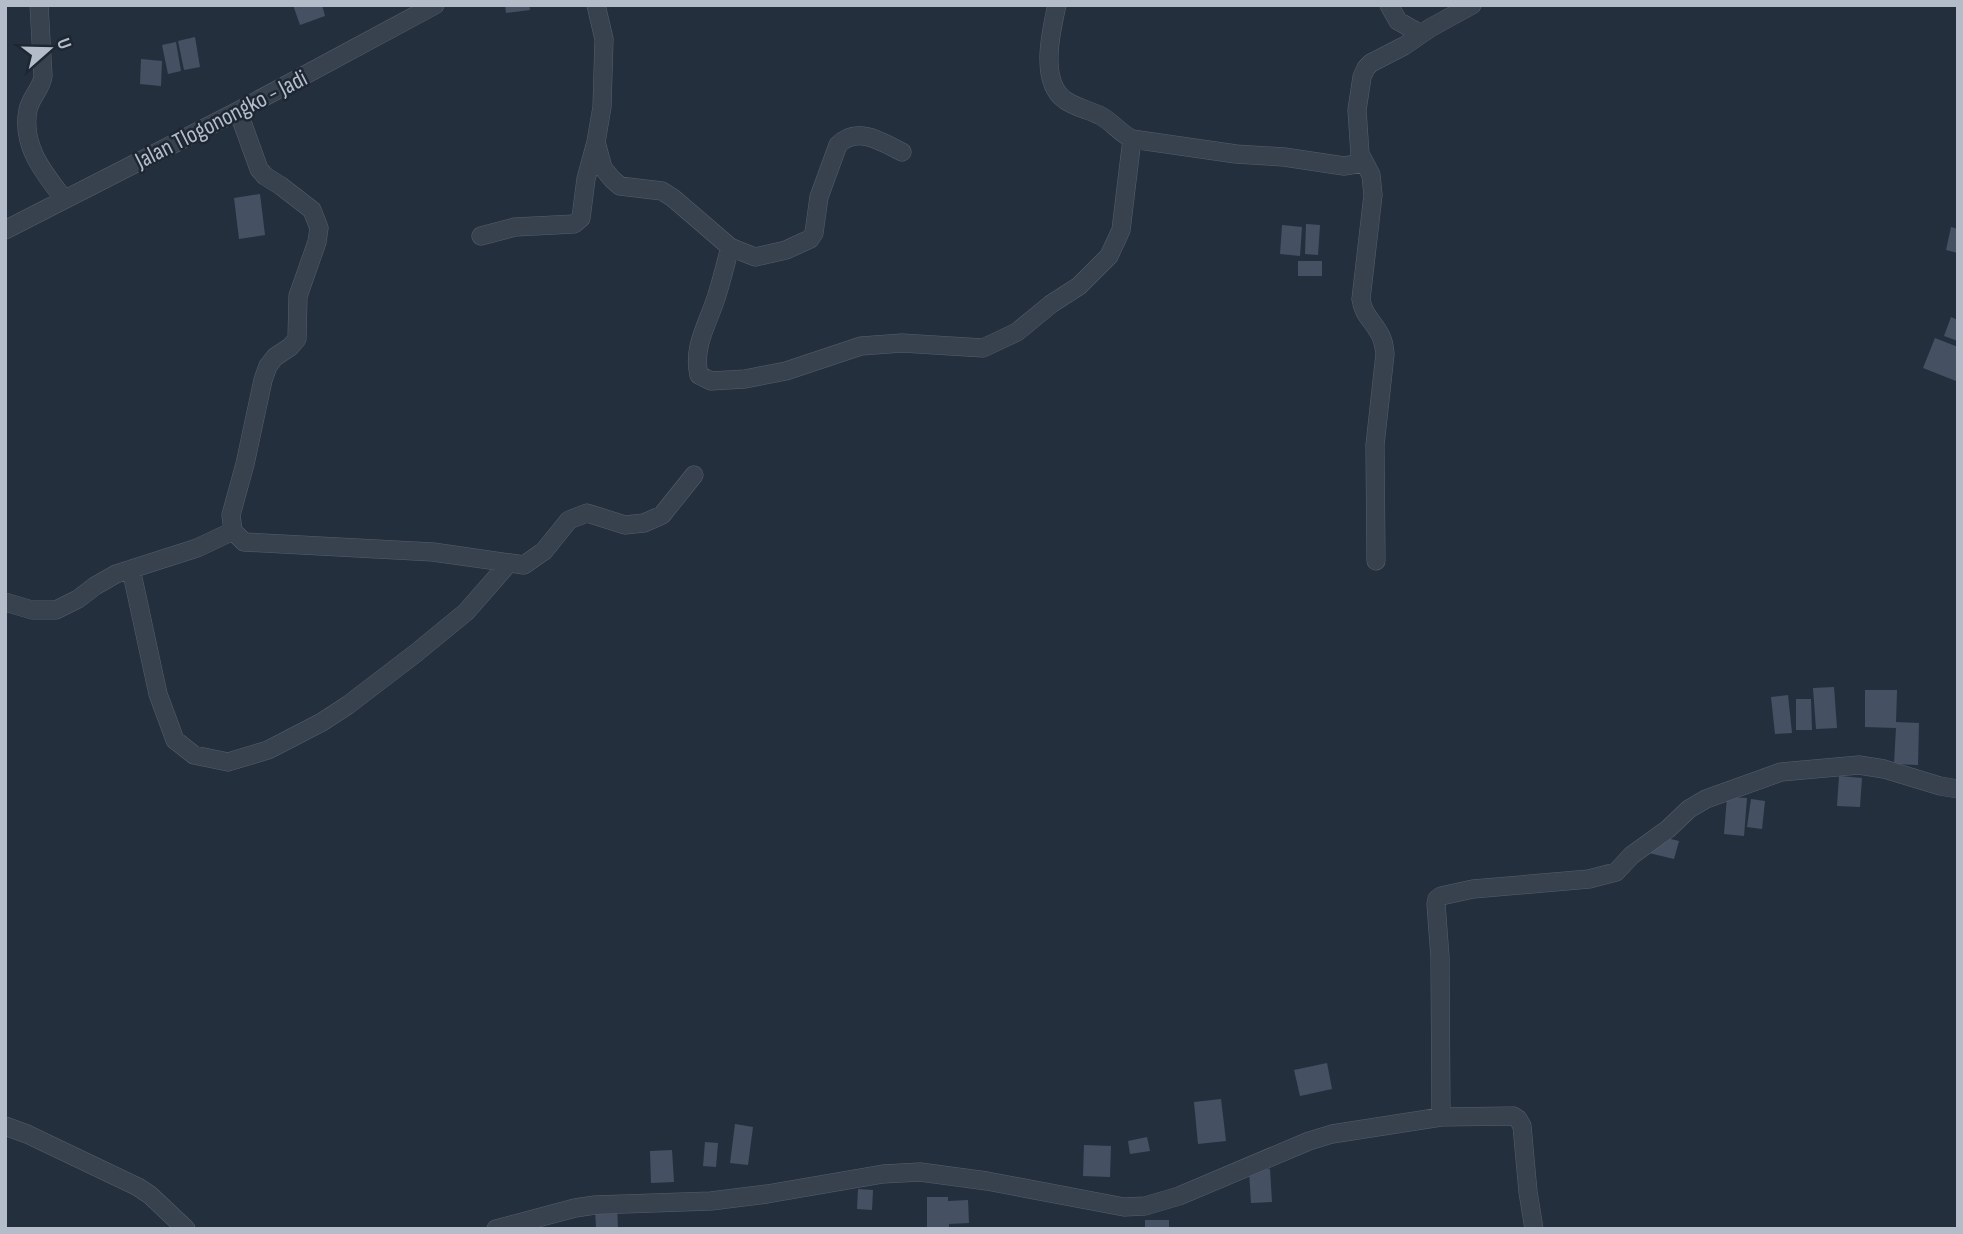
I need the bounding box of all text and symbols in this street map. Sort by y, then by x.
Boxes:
north arrow [14,14,84,84]
text: U [51,35,76,52]
street label: Jalan Tlogonongko - Jadi [129,64,312,176]

